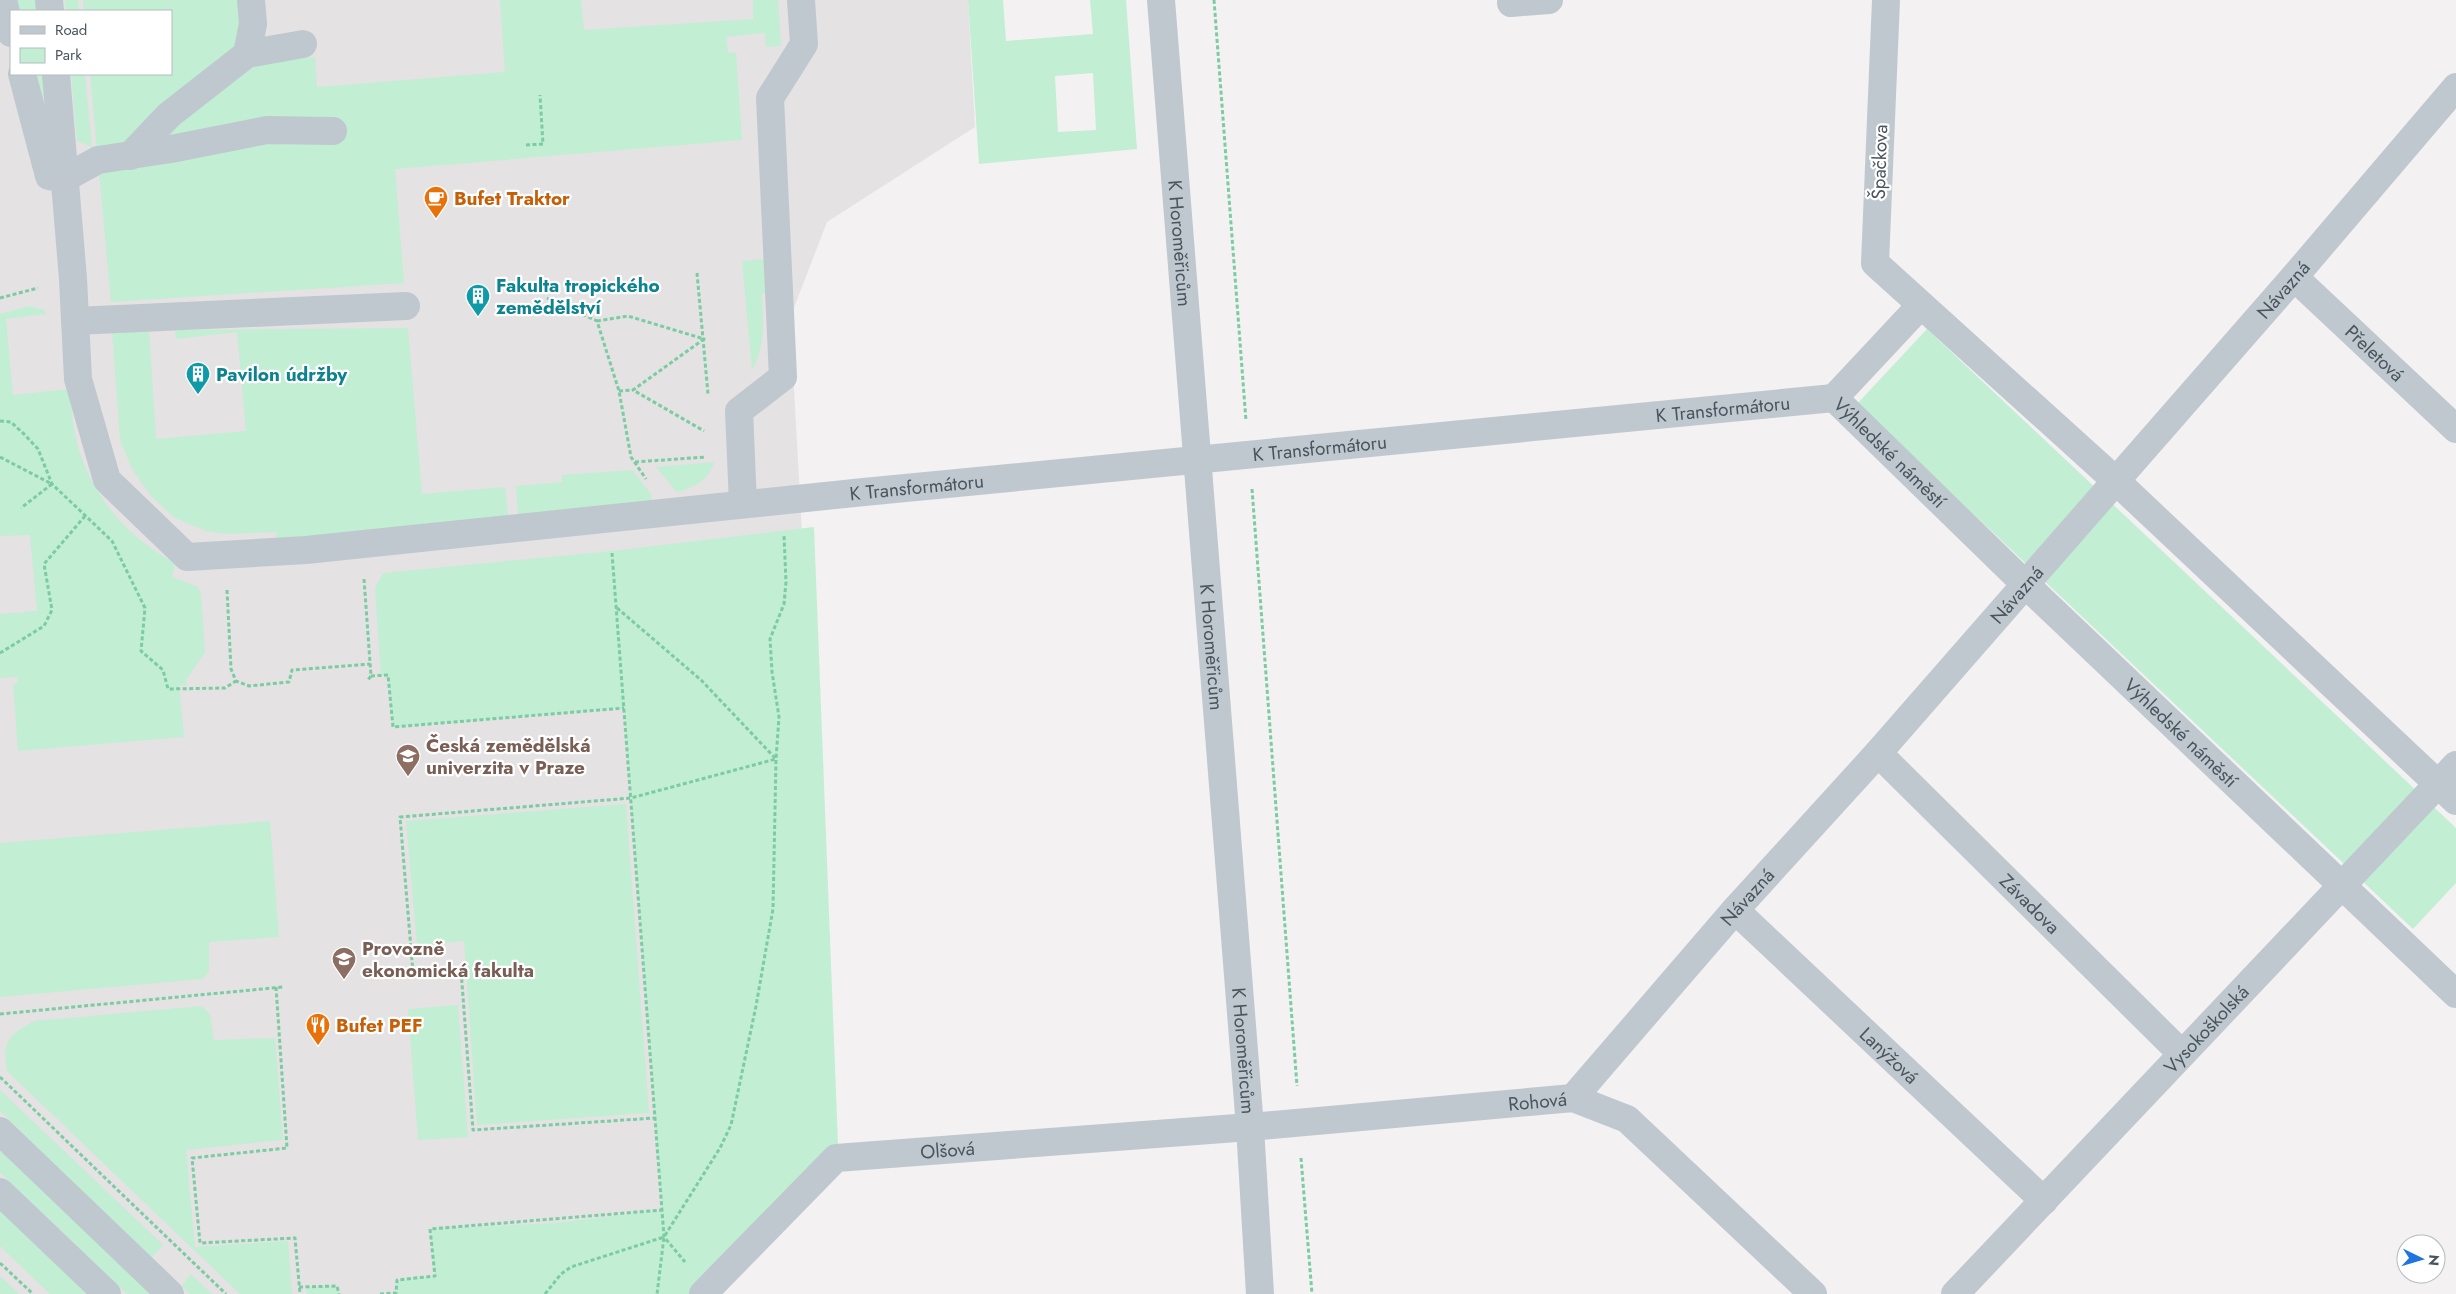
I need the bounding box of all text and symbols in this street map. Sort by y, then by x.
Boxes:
legend [10,10,172,75]
text: Road [55,19,87,41]
text: Park [55,44,82,66]
street label: Špačkova [1865,124,1894,200]
street label: K Horoměřicům [1161,179,1198,308]
cafe icon: Bufet Traktor [423,185,449,219]
place label: Bufet Traktor [454,185,570,212]
street label: Návazná [2250,255,2316,325]
place label: Fakulta tropického zemědělství [496,272,660,321]
building icon: Fakulta tropického zemědělství [465,283,491,317]
street label: Přeletová [2339,319,2410,388]
building icon: Pavilon údržby [185,361,211,395]
place label: Pavilon údržby [216,361,348,388]
street label: K Transformátoru [1654,389,1791,429]
street label: Výhledské náměstí [1827,391,1953,515]
street label: K Transformátoru [1251,428,1388,468]
street label: K Transformátoru [848,467,985,507]
street label: Návazná [1984,560,2050,630]
street label: K Horoměřicům [1193,583,1230,711]
street label: Výhledské náměstí [2118,672,2244,794]
place label: Česká zemědělská univerzita v Praze [426,732,591,781]
school or university icon: Česká zemědělská univerzita v Praze [395,743,421,777]
street label: Návazná [1714,862,1781,932]
street label: Závadova [1993,868,2066,940]
place label: Provozně ekonomická fakulta [362,935,534,984]
school or university icon: Provozně ekonomická fakulta [331,946,357,980]
street label: Vysokoškolská [2158,979,2255,1080]
street label: K Horoměřicům [1225,986,1262,1115]
restaurant icon: Bufet PEF [305,1012,331,1046]
place label: Bufet PEF [336,1012,423,1039]
street label: Lanýžová [1853,1021,1925,1090]
street label: Rohová [1507,1086,1568,1118]
street label: Olšová [919,1135,976,1166]
north arrow [2396,1234,2446,1284]
text: N [2424,1254,2444,1267]

